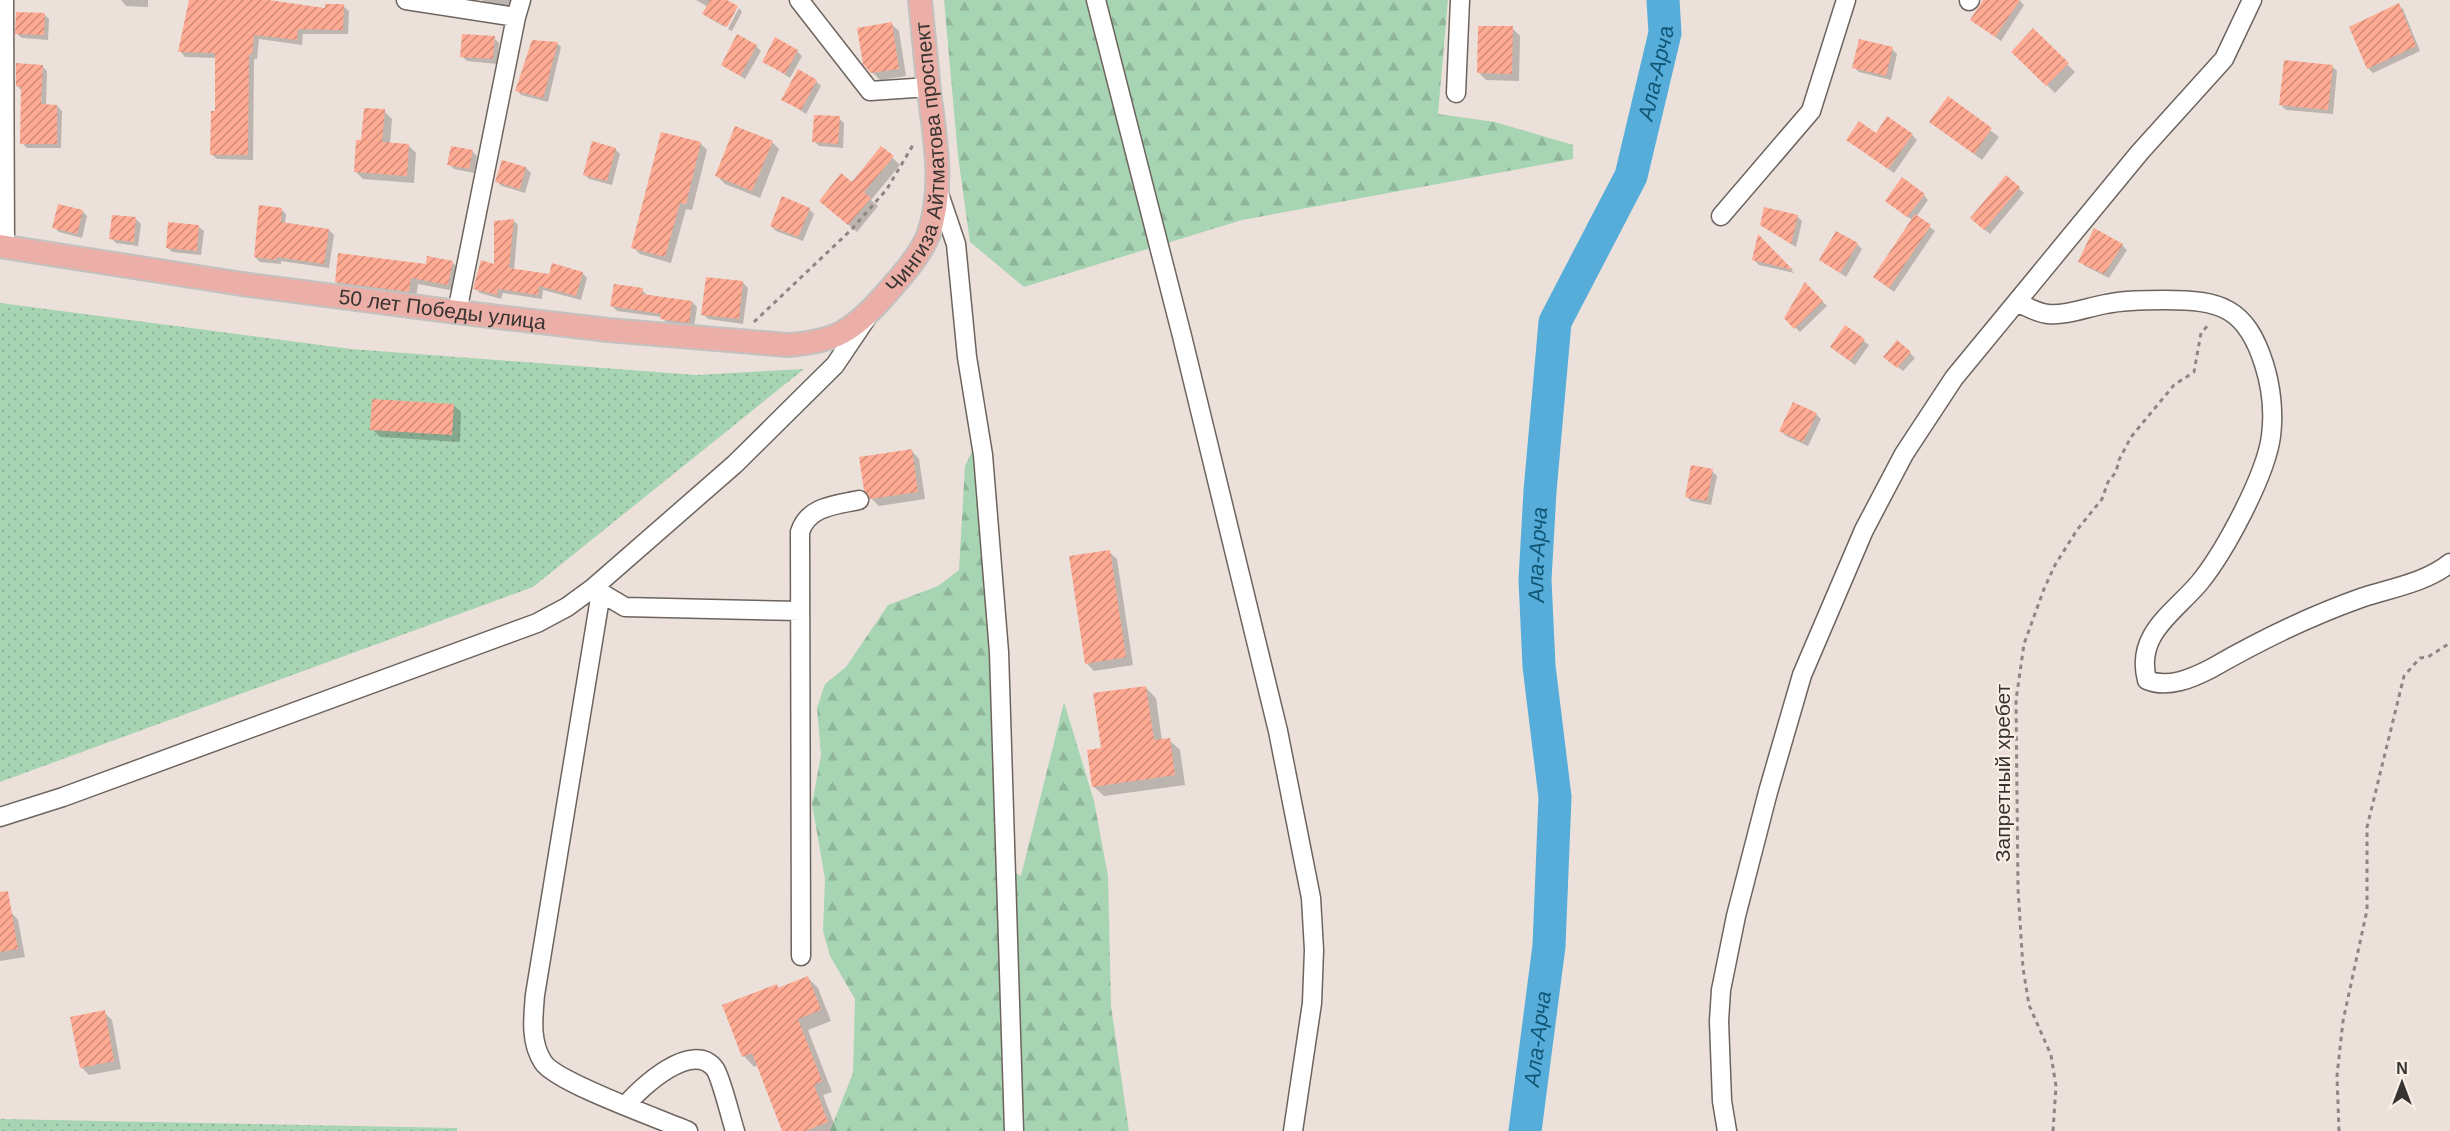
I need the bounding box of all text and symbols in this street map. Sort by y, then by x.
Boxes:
street label: Чингиза Айтматова проспект [881,20,948,297]
water label: Ала-Арча [1632,25,1678,125]
street label: 50 лет Победы улица [337,285,548,334]
water label: Ала-Арча [1523,506,1552,605]
street label: Запретный хребет [1991,683,2014,862]
water label: Ала-Арча [1519,989,1556,1090]
north arrow [2372,1053,2432,1113]
text: N [2396,1060,2408,1077]

